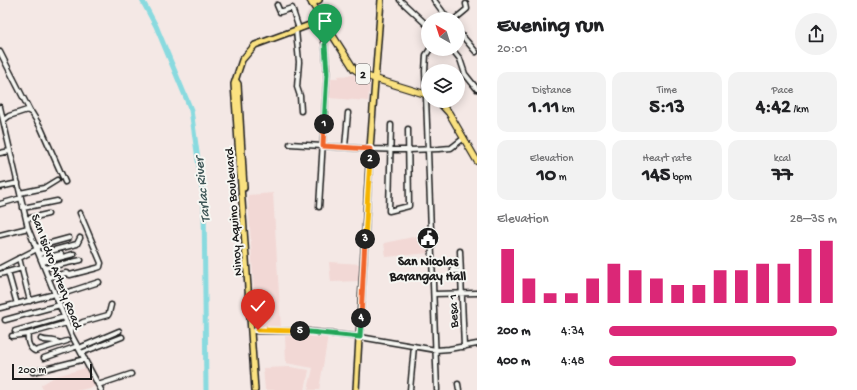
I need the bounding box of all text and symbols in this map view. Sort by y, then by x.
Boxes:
pin [308,4,342,45]
icon: arrive [314,10,336,32]
north arrow [421,12,465,56]
map controls [421,12,465,108]
button: share [795,13,837,55]
text: Evening run [497,14,604,40]
text: 20:01 [497,42,527,57]
road number: 2 [356,64,370,84]
button: layers [421,64,465,108]
text: Distance [532,85,571,97]
text: Time [657,85,677,97]
text: Pace [772,85,793,97]
text: 1.11 [529,97,559,120]
text: 5:13 [649,97,685,120]
text: 4:42 [756,97,791,120]
text: km [559,104,575,116]
text: /km [791,104,809,116]
pin: 1 [314,114,334,134]
text: 1 [322,118,326,130]
street label: Ninoy Aquino Boulevard [222,146,246,276]
pin: 2 [360,149,380,169]
water label: Tarlac River [191,153,215,223]
text: 2 [367,153,373,165]
text: Elevation [530,153,574,165]
text: Heart rate [642,153,692,165]
text: kcal [774,153,791,165]
text: 10 [537,165,556,188]
text: 145 [642,165,670,188]
text: 77 [772,165,793,188]
text: m [556,172,567,184]
text: bpm [670,172,692,184]
street label: San Isidro Artery Road [27,212,85,333]
text: Elevation [497,212,549,227]
text: 28–35 m [790,212,837,227]
public building icon: San Nicolas Barangay Hall [415,225,441,251]
pin: 3 [355,229,375,249]
text: 3 [362,233,368,245]
place label: San Nicolas Barangay Hall [389,255,466,285]
pin [241,289,275,330]
street label: Besa 1 [446,294,463,329]
icon: check [247,295,269,317]
pin: 4 [351,308,371,328]
text: 4 [358,312,364,324]
pin: 5 [290,321,310,341]
text: 200 m [497,324,530,339]
text: 4:34 [561,324,584,339]
text: 5 [297,325,303,337]
text: 400 m [497,354,530,369]
text: 4:48 [561,354,585,369]
scale bar [12,362,92,381]
text: 200 m [18,365,46,377]

